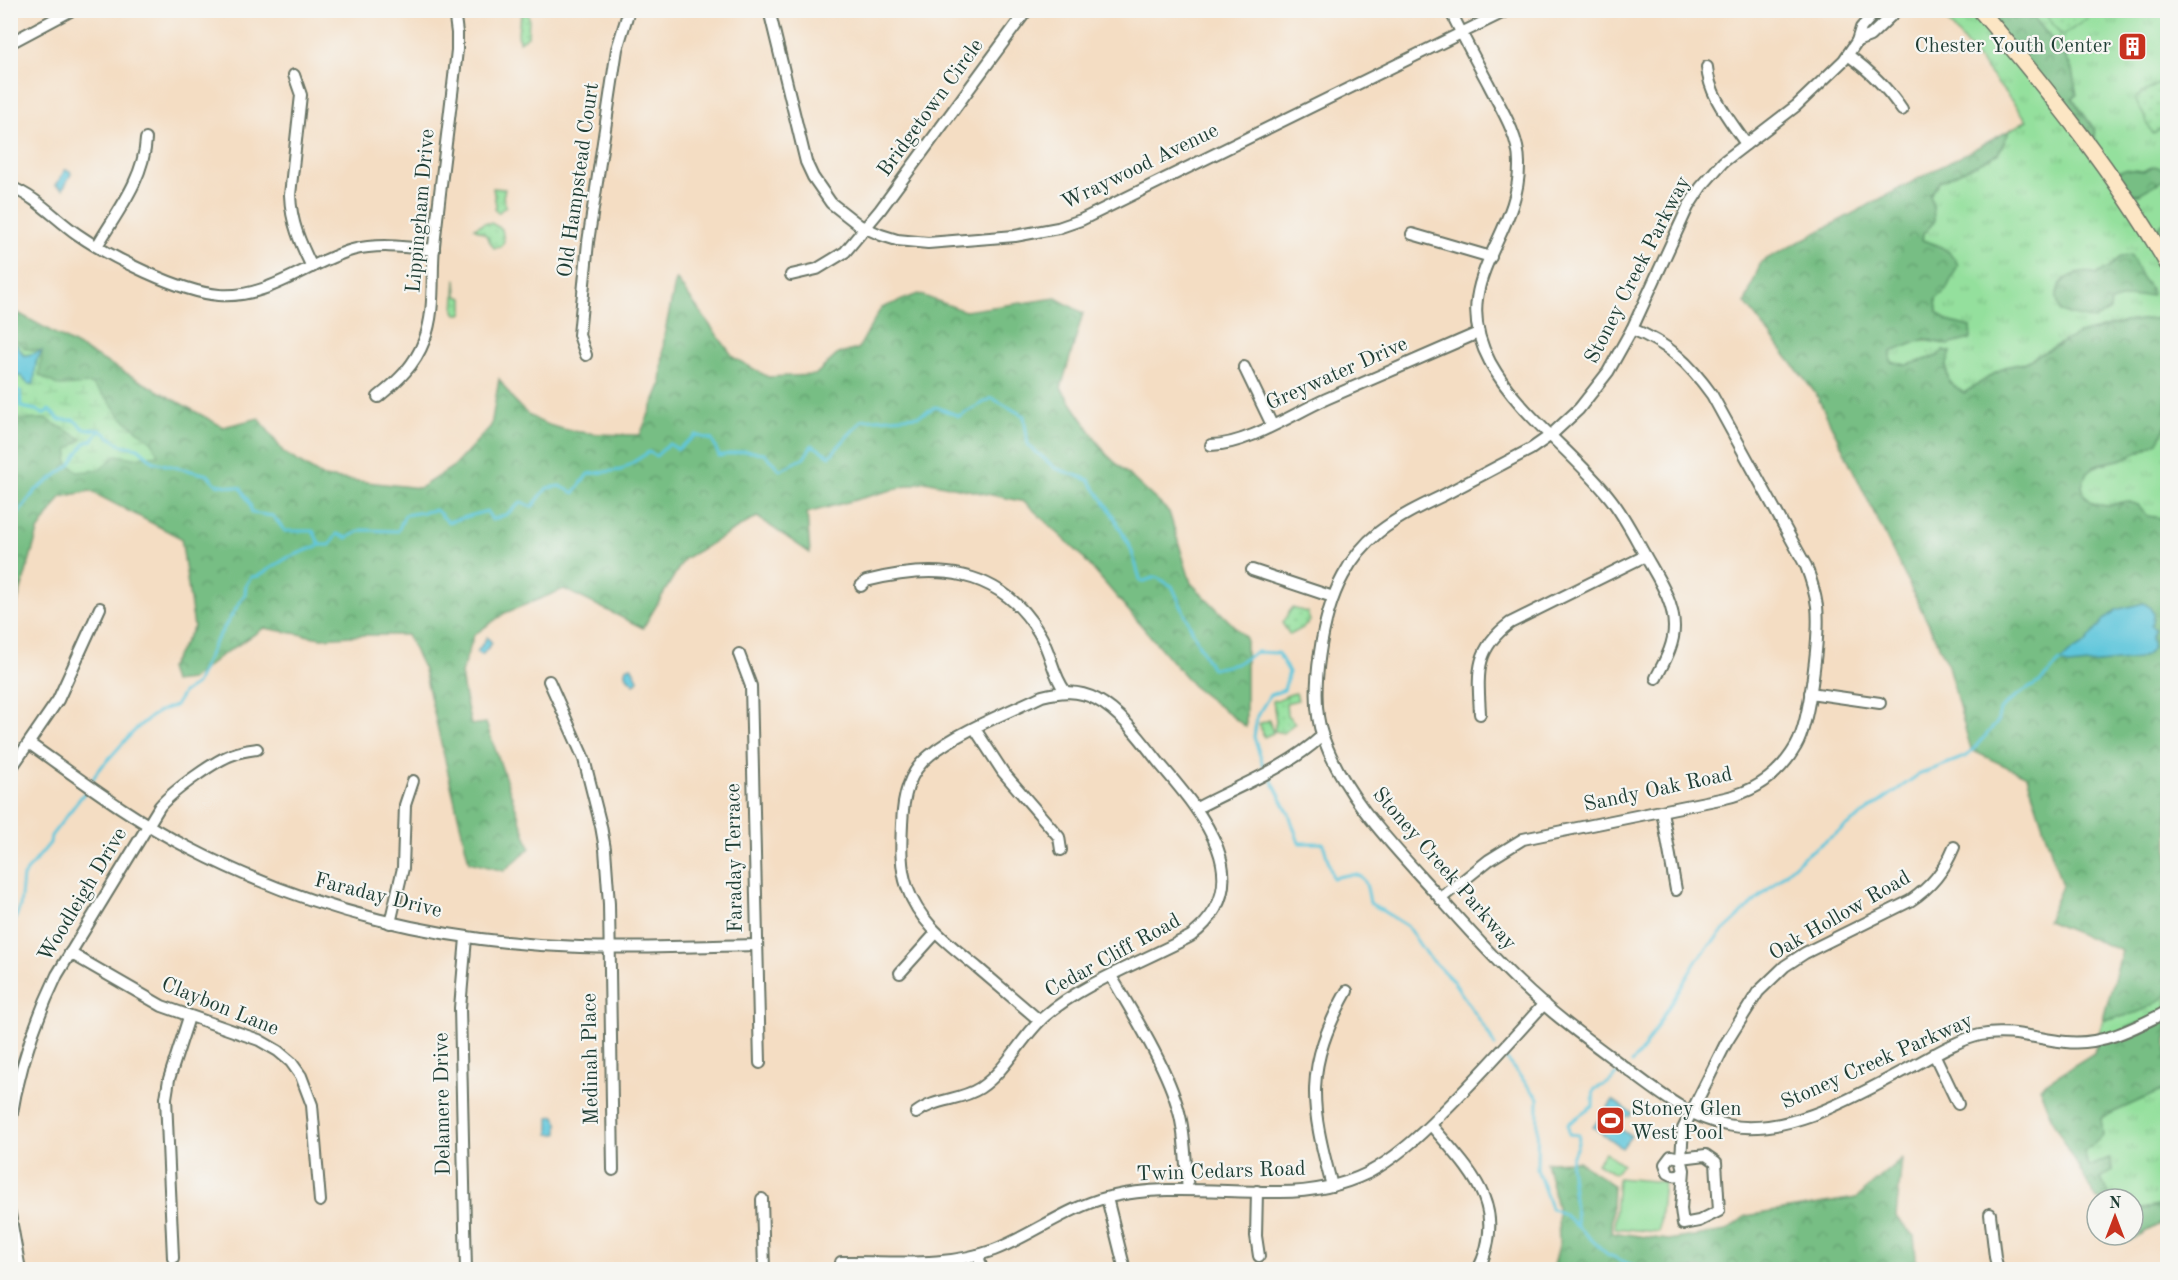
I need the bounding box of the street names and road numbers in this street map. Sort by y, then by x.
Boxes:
street label: Bridgetown Circle [874,35,988,181]
street label: Old Hampstead Court [555,81,603,279]
street label: Wraywood Avenue [1058,120,1222,214]
street label: Lippingham Drive [403,128,439,294]
street label: Stoney Creek Parkway [1582,173,1694,367]
street label: Greywater Drive [1263,333,1411,415]
street label: Sandy Oak Road [1582,764,1734,816]
street label: Faraday Terrace [723,783,747,933]
street label: Stoney Creek Parkway [1368,784,1520,954]
street label: Woodleigh Drive [35,824,131,966]
street label: Oak Hollow Road [1766,867,1914,965]
street label: Faraday Drive [312,870,444,922]
street label: Cedar Cliff Road [1042,910,1184,1002]
street label: Claybon Lane [158,974,282,1040]
street label: Medinah Place [579,993,603,1125]
street label: Stoney Creek Parkway [1778,1010,1976,1114]
street label: Delamere Drive [431,1032,455,1176]
street label: Twin Cedars Road [1136,1159,1306,1185]

